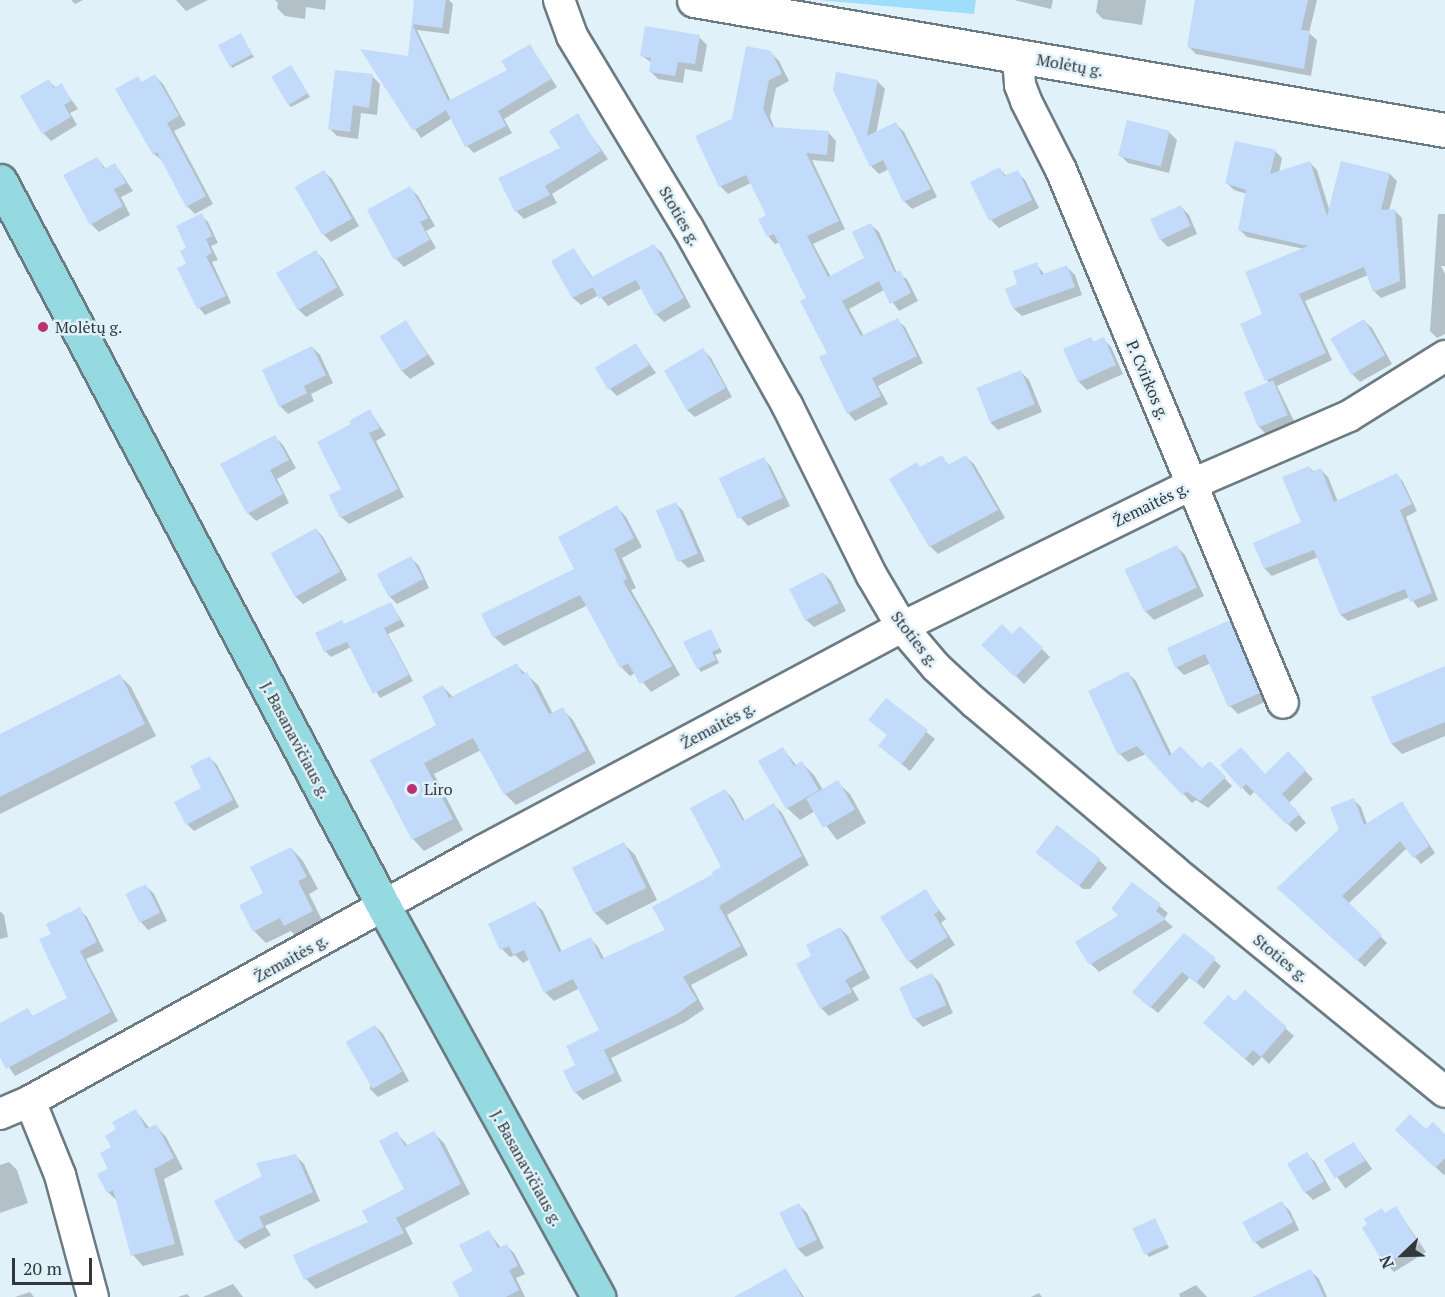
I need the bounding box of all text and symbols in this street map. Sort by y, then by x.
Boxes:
street label: Molėtų g. [1035,50,1105,80]
street label: Stoties g. [655,183,705,249]
place label: Molėtų g. [55,317,122,337]
marker: Molėtų g. [36,320,50,334]
street label: P. Cvirkos g. [1122,337,1174,423]
street label: Žemaitės g. [1110,477,1192,531]
street label: Stoties g. [887,607,943,671]
street label: J. Basanavičiaus g. [257,678,335,802]
street label: Žemaitės g. [677,697,759,753]
place label: Liro [424,779,453,799]
marker: Liro [405,782,419,796]
street label: Žemaitės g. [251,930,331,986]
street label: Stoties g. [1249,930,1313,986]
street label: J. Basanavičiaus g. [487,1106,567,1230]
north arrow [1373,1225,1433,1285]
scale bar [15,1246,94,1284]
text: N [1374,1252,1399,1272]
text: 20 m [23,1256,62,1280]

